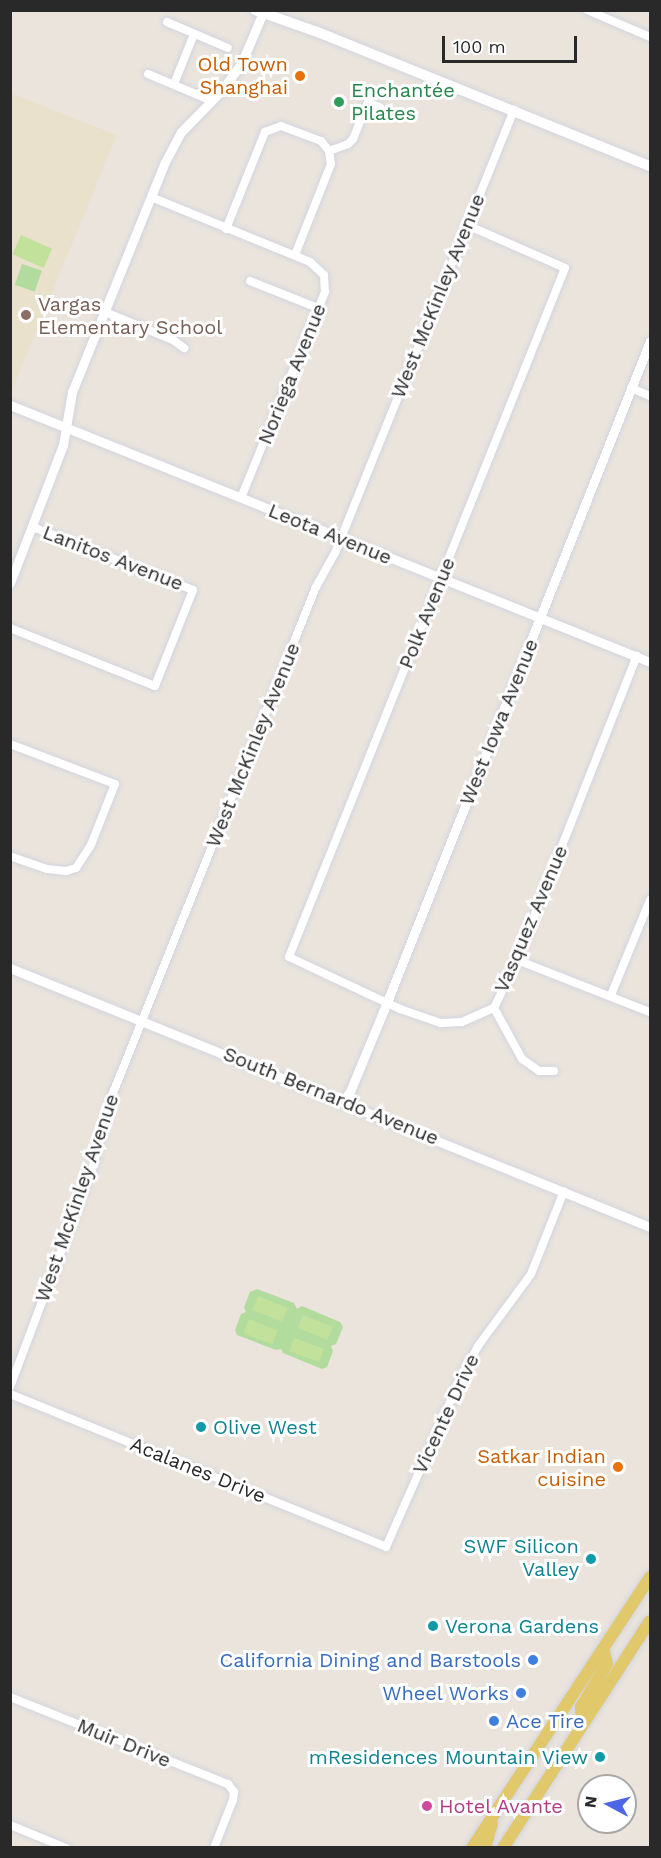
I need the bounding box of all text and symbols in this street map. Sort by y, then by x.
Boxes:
scale bar [445,24,580,62]
text: 100 m [453,36,506,57]
place label: Old Town Shanghai [197,52,288,99]
marker: Old Town Shanghai [293,69,307,83]
place label: Enchantée Pilates [351,78,455,125]
marker: Enchantée Pilates [332,95,346,109]
street label: West McKinley Avenue [386,190,490,402]
place label: Vargas Elementary School [38,292,223,339]
street label: Noriega Avenue [253,299,331,449]
marker: Vargas Elementary School [19,308,33,322]
street label: Leota Avenue [264,498,396,570]
street label: Lanitos Avenue [39,520,187,596]
street label: Polk Avenue [394,553,460,673]
street label: West Iowa Avenue [454,635,544,809]
street label: West McKinley Avenue [201,639,305,851]
street label: Vasquez Avenue [489,841,573,997]
street label: South Bernardo Avenue [219,1042,443,1150]
street label: West McKinley Avenue [30,1090,124,1306]
street label: Vicente Drive [408,1350,484,1478]
place label: Olive West [213,1415,317,1439]
marker: Olive West [194,1420,208,1434]
street label: Acalanes Drive [127,1432,269,1508]
place label: Satkar Indian cuisine [477,1444,606,1491]
marker: Satkar Indian cuisine [611,1460,625,1474]
place label: SWF Silicon Valley [463,1535,579,1582]
marker: SWF Silicon Valley [584,1552,598,1566]
place label: Verona Gardens [445,1614,600,1638]
marker: Verona Gardens [426,1619,440,1633]
place label: California Dining and Barstools [219,1648,521,1672]
marker: California Dining and Barstools [526,1653,540,1667]
place label: Wheel Works [381,1681,509,1705]
marker: Wheel Works [514,1686,528,1700]
place label: Ace Tire [506,1709,585,1733]
street label: Muir Drive [73,1713,175,1773]
marker: Ace Tire [487,1714,501,1728]
place label: mResidences Mountain View [308,1745,588,1769]
marker: mResidences Mountain View [593,1750,607,1764]
north arrow [577,1774,637,1834]
place label: Hotel Avante [439,1794,564,1818]
text: N [580,1795,601,1809]
marker: Hotel Avante [420,1799,434,1813]

